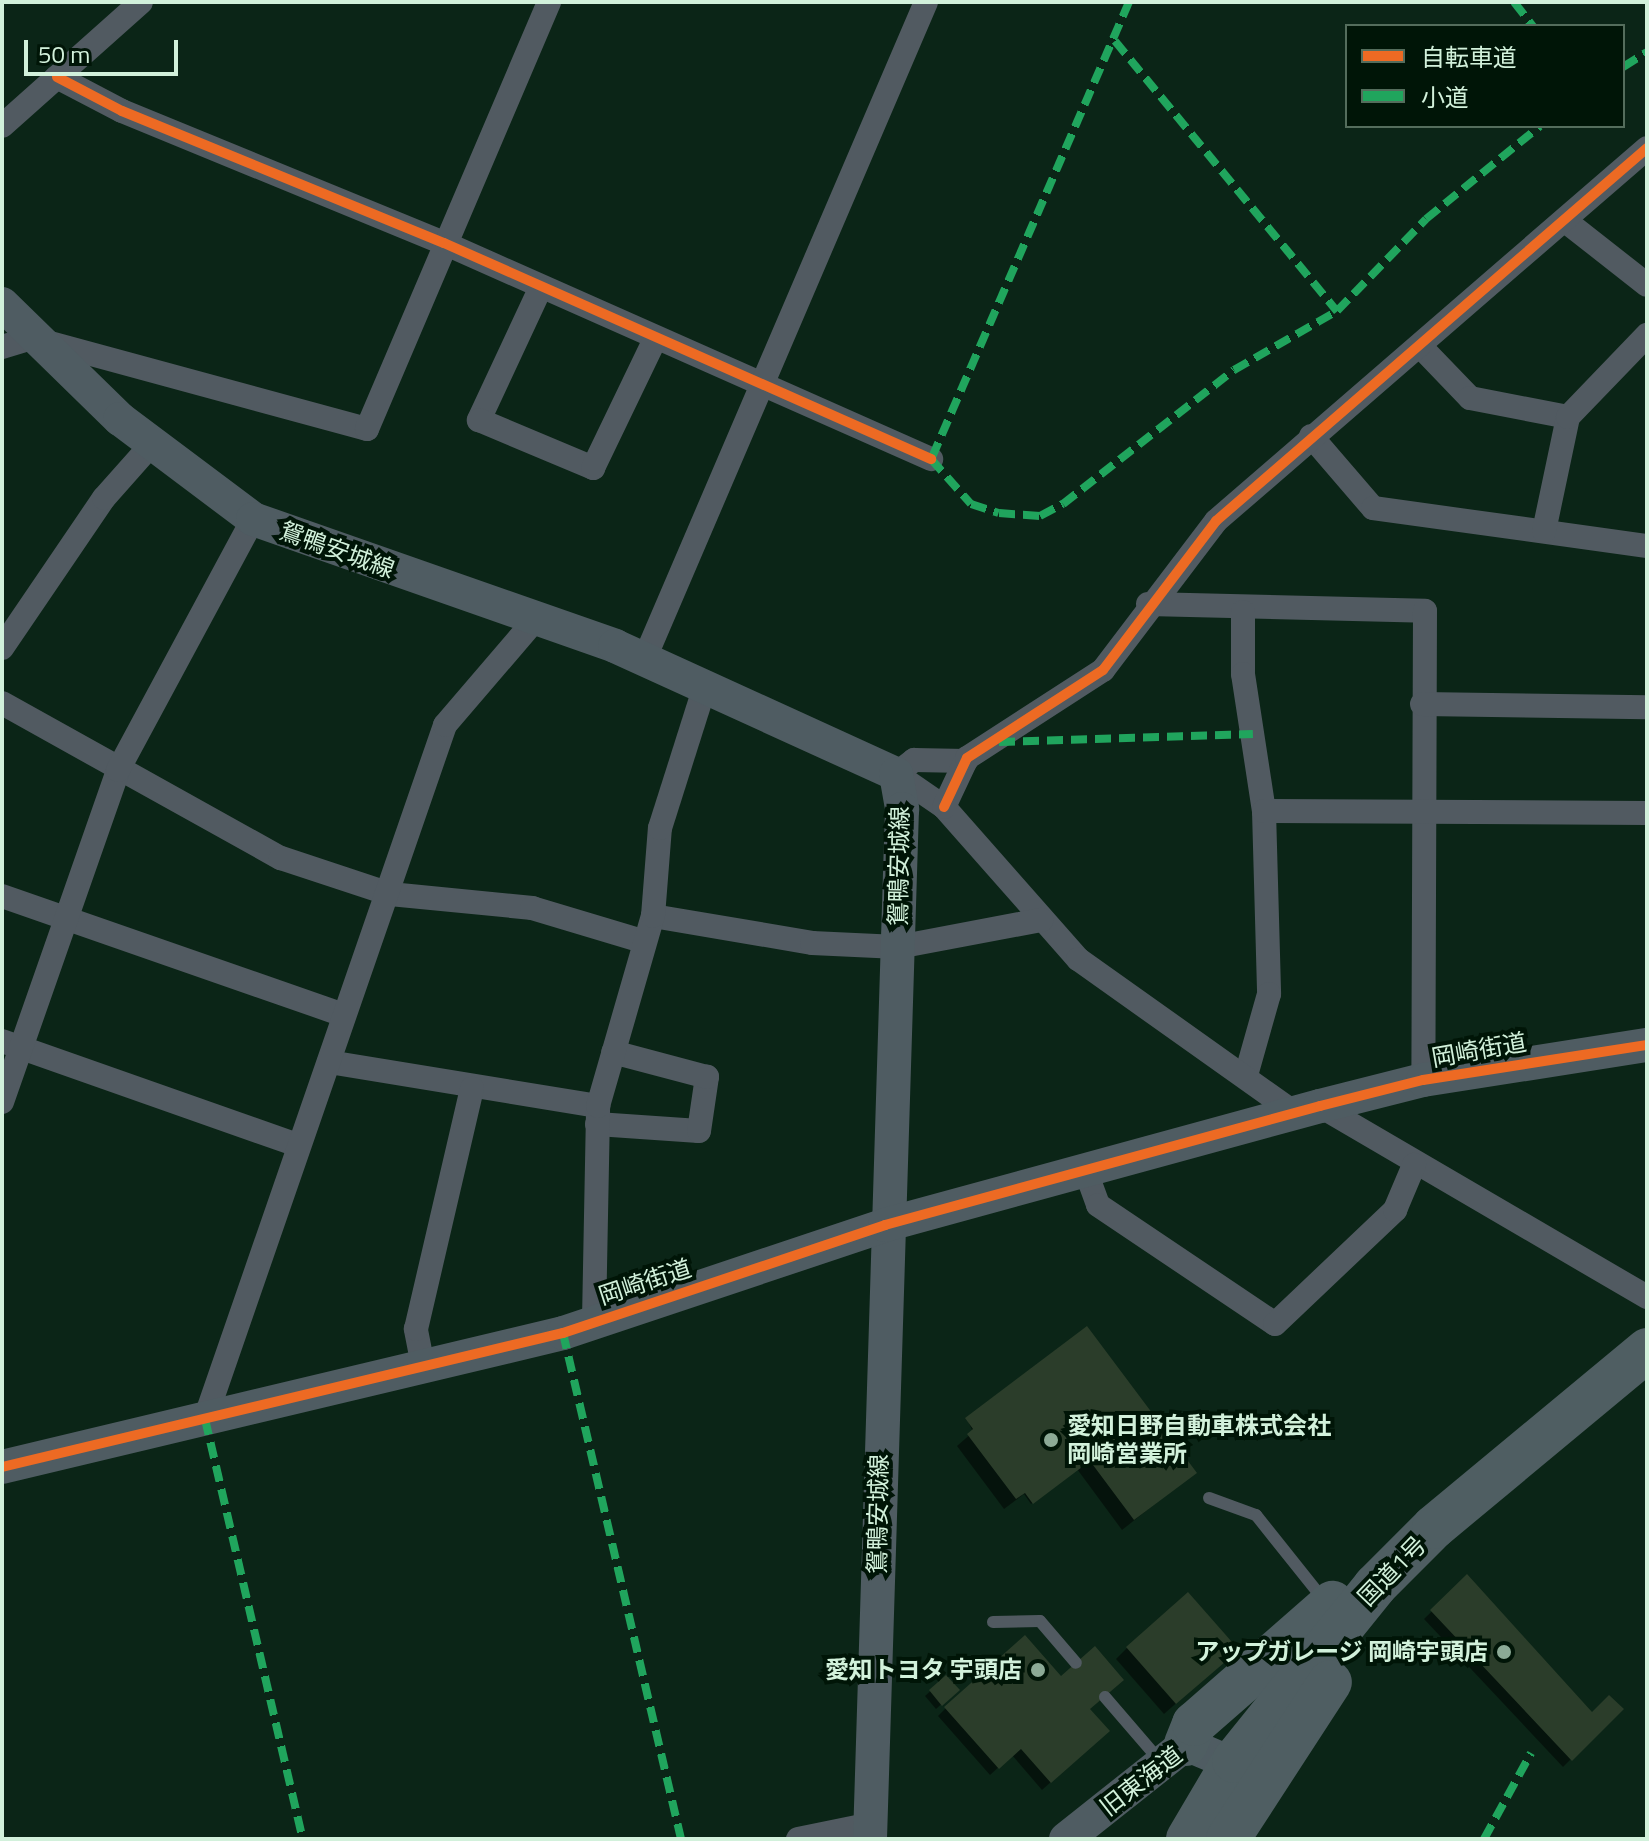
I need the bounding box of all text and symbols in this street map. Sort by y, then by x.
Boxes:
scale bar [28,24,182,74]
legend [1345,24,1625,128]
text: 50 m [38,36,90,72]
text: 自転車道 [1421,39,1517,75]
text: 小道 [1421,79,1469,115]
street label: 鴛鴨安城線 [276,516,398,584]
street label: 鴛鴨安城線 [884,806,914,926]
street label: 岡崎街道 [1429,1027,1529,1073]
street label: 岡崎街道 [595,1253,695,1311]
place label: 愛知日野自動車株式会社 岡崎営業所 [1067,1412,1331,1468]
marker: 愛知日野自動車株式会社 岡崎営業所 [1042,1431,1060,1449]
street label: 鴛鴨安城線 [863,1454,893,1574]
street label: 国道1号 [1352,1530,1432,1612]
place label: アップガレージ 岡崎宇頭店 [1195,1638,1488,1666]
marker: アップガレージ 岡崎宇頭店 [1495,1643,1513,1661]
place label: 愛知トヨタ 宇頭店 [825,1656,1022,1684]
marker: 愛知トヨタ 宇頭店 [1029,1661,1047,1679]
street label: 旧東海道 [1094,1740,1188,1822]

